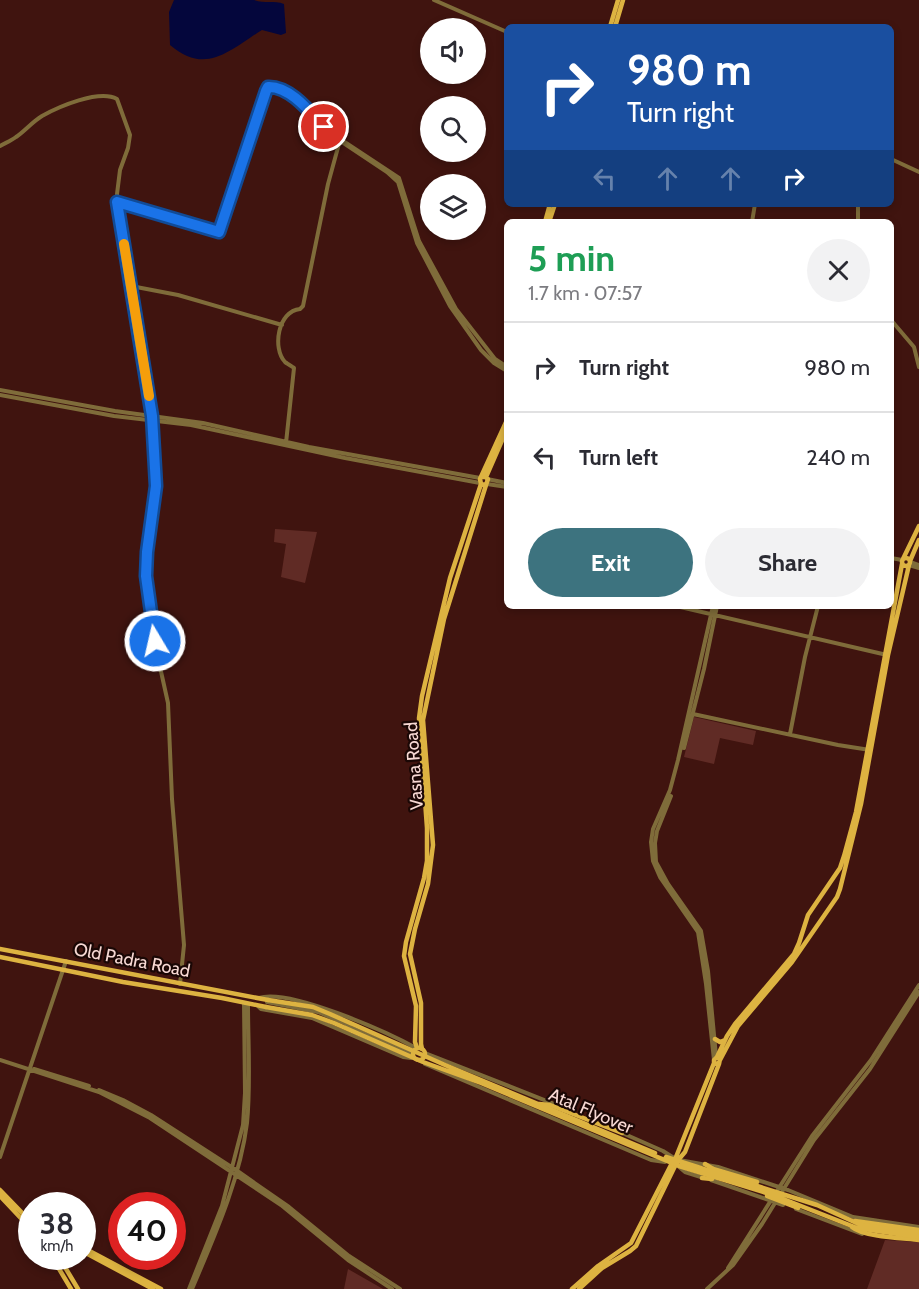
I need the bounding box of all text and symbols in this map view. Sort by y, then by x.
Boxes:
map controls [420,18,486,240]
button: sound [420,18,486,84]
text: 980 m [627,44,752,96]
icon: right [528,48,606,126]
button: search [420,96,486,162]
text: Turn right [627,96,734,129]
pin [298,101,349,152]
icon: arrive [307,110,340,143]
icon: left [588,162,621,195]
icon: ahead [651,162,684,195]
icon: ahead [714,162,747,195]
icon: right [777,162,810,195]
button: layers [420,174,486,240]
text: 5 min [528,236,615,280]
button: close [807,239,870,302]
text: 1.7 km · 07:57 [528,281,642,305]
icon: right [528,351,561,384]
text: Turn right [579,354,669,381]
text: 980 m [805,354,870,381]
icon: left [528,441,561,474]
text: Turn left [579,444,658,471]
text: 240 m [806,444,870,471]
button: Exit [528,528,693,597]
button: Share [705,528,870,597]
position arrow [123,609,187,673]
street label: Vasna Road [400,721,428,811]
street label: Old Padra Road [72,938,192,982]
street label: Atal Flyover [546,1083,637,1139]
speed limit sign: 40 [108,1192,186,1270]
text: 38 [40,1205,74,1242]
text: km/h [41,1237,73,1255]

